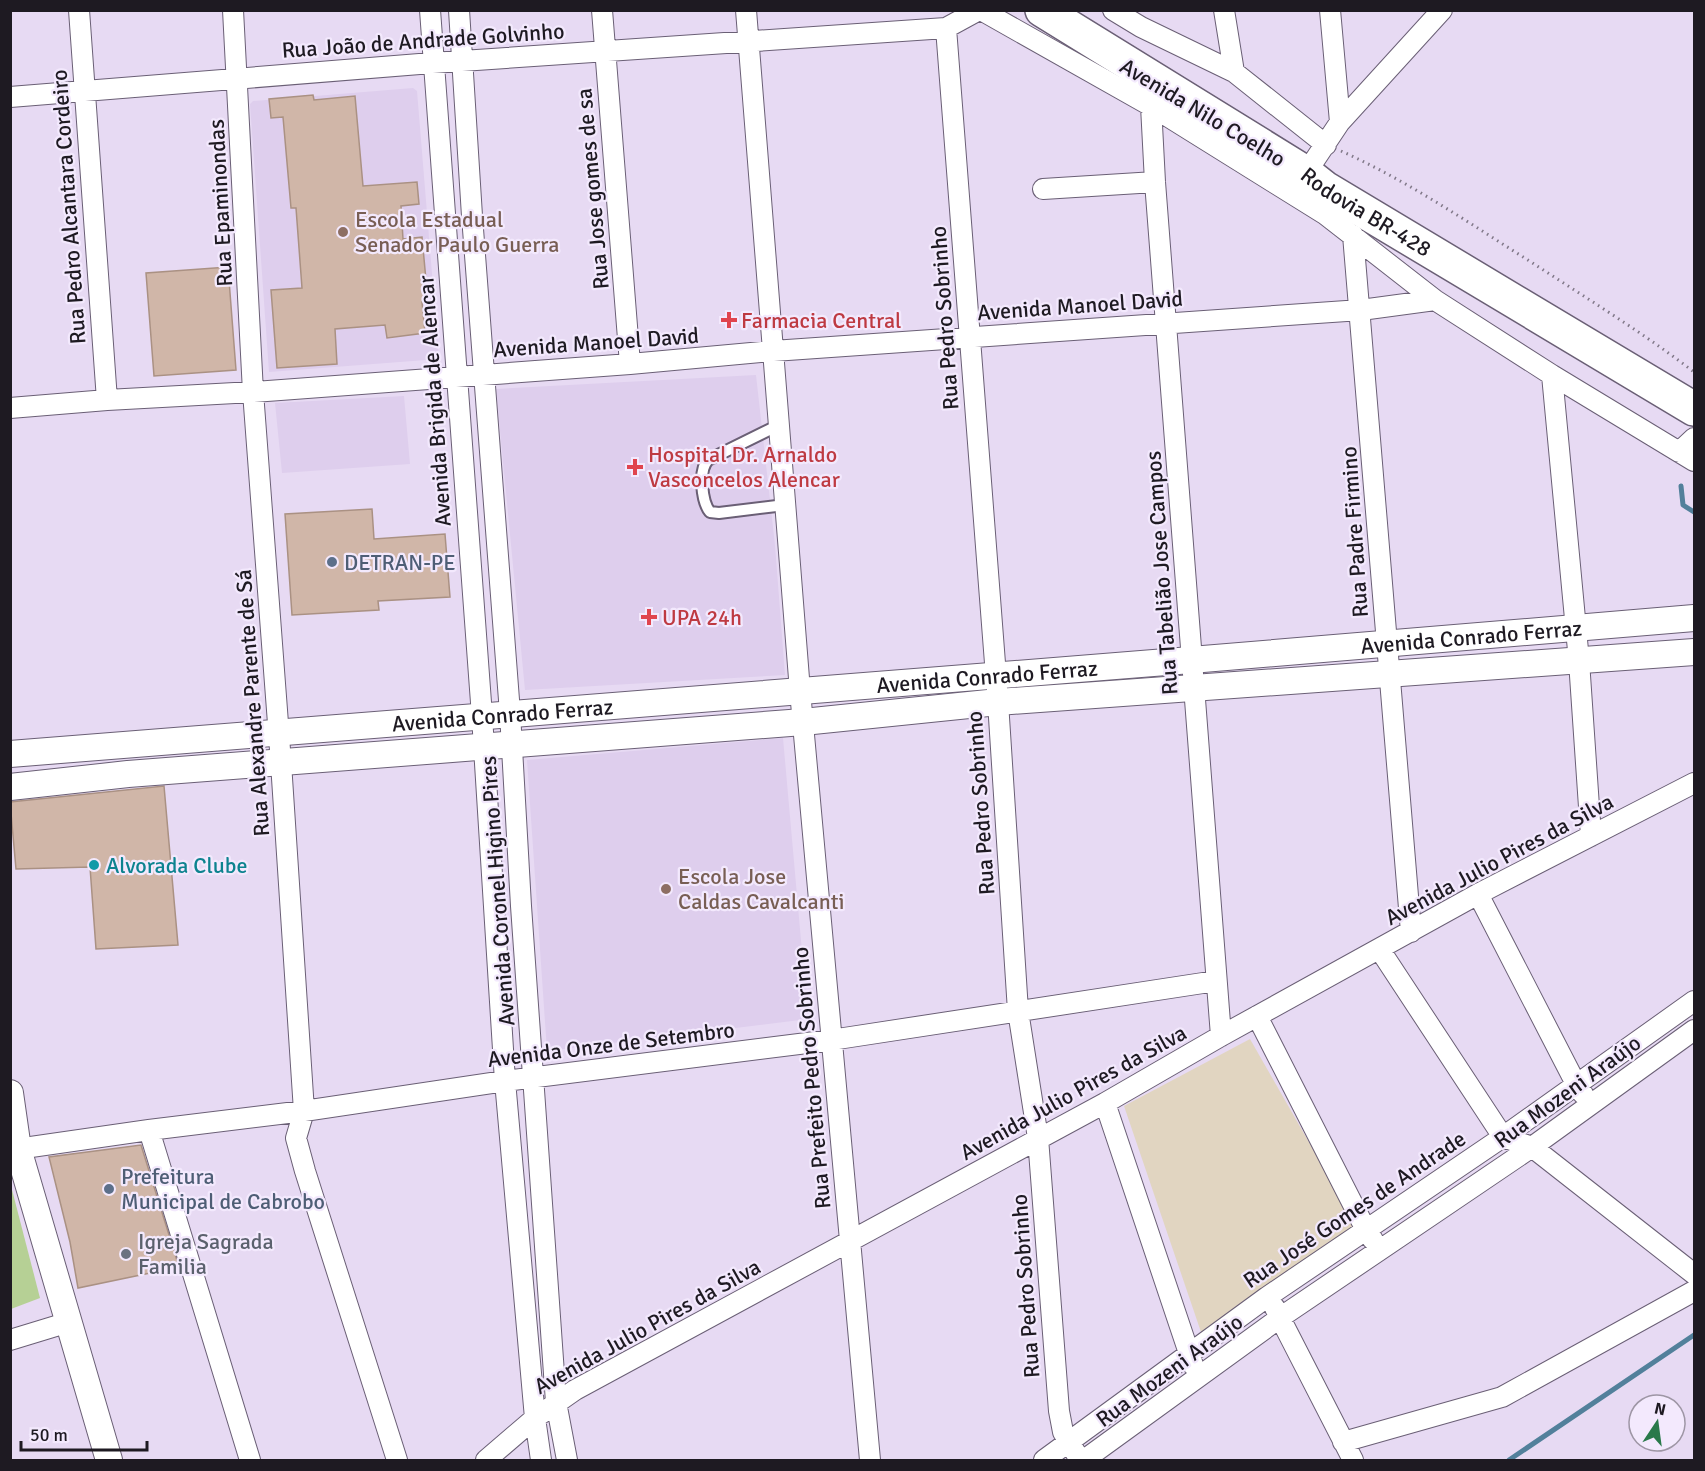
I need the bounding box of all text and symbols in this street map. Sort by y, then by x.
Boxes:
street label: Rua João de Andrade Golvinho [281,17,565,64]
street label: Avenida Nilo Coelho [1115,52,1290,172]
street label: Rua Pedro Alcantara Cordeiro [45,69,92,345]
street label: Rua Jose gomes de sa [570,87,615,291]
street label: Rua Epaminondas [203,119,238,287]
street label: Rodovia BR-428 [1295,161,1436,263]
place label: Escola Estadual Senador Paulo Guerra [355,206,559,258]
marker: Escola Estadual Senador Paulo Guerra [336,225,350,239]
street label: Rua Pedro Sobrinho [925,225,964,411]
street label: Avenida Brigida de Alencar [412,275,457,527]
street label: Avenida Manoel David [976,285,1184,326]
place label: Farmacia Central [741,307,902,334]
marker: Farmacia Central [722,313,736,327]
street label: Avenida Manoel David [492,322,700,363]
place label: Hospital Dr. Arnaldo Vasconcelos Alencar [648,441,840,493]
street label: Rua Padre Firmino [1335,445,1374,618]
street label: Rua Tabelião Jose Campos [1139,450,1184,696]
marker: Hospital Dr. Arnaldo Vasconcelos Alencar [626,458,644,476]
place label: DETRAN-PE [344,549,456,576]
marker: DETRAN-PE [325,555,339,569]
street label: Rua Alexandre Parente de Sá [230,569,275,837]
place label: UPA 24h [662,604,742,631]
marker: UPA 24h [640,608,658,626]
street label: Avenida Conrado Ferraz [1360,614,1583,660]
street label: Avenida Conrado Ferraz [875,654,1099,699]
street label: Avenida Conrado Ferraz [391,693,614,738]
street label: Rua Pedro Sobrinho [961,710,1000,896]
street label: Avenida Coronel Higino Pires [475,755,520,1027]
street label: Avenida Julio Pires da Silva [1380,788,1618,931]
place label: Alvorada Clube [106,852,247,879]
marker: Alvorada Clube [87,858,101,872]
place label: Escola Jose Caldas Cavalcanti [678,863,845,915]
marker: Escola Jose Caldas Cavalcanti [659,882,673,896]
street label: Rua Prefeito Pedro Sobrinho [787,946,836,1210]
street label: Avenida Onze de Setembro [486,1016,736,1073]
street label: Avenida Julio Pires da Silva [955,1019,1191,1166]
street label: Rua Mozeni Araújo [1489,1029,1646,1154]
street label: Rua José Gomes de Andrade [1238,1125,1471,1294]
place label: Prefeitura Municipal de Cabrobo [121,1163,325,1215]
marker: Prefeitura Municipal de Cabrobo [102,1182,116,1196]
street label: Rua Pedro Sobrinho [1006,1193,1045,1379]
place label: Igreja Sagrada Familia [138,1228,274,1280]
marker: Igreja Sagrada Familia [119,1247,133,1261]
street label: Avenida Julio Pires da Silva [529,1253,765,1400]
street label: Rua Mozeni Araújo [1091,1308,1248,1433]
north arrow [1627,1393,1687,1453]
text: N [1652,1398,1668,1420]
scale bar [21,1414,147,1452]
text: 50 m [30,1424,68,1446]

